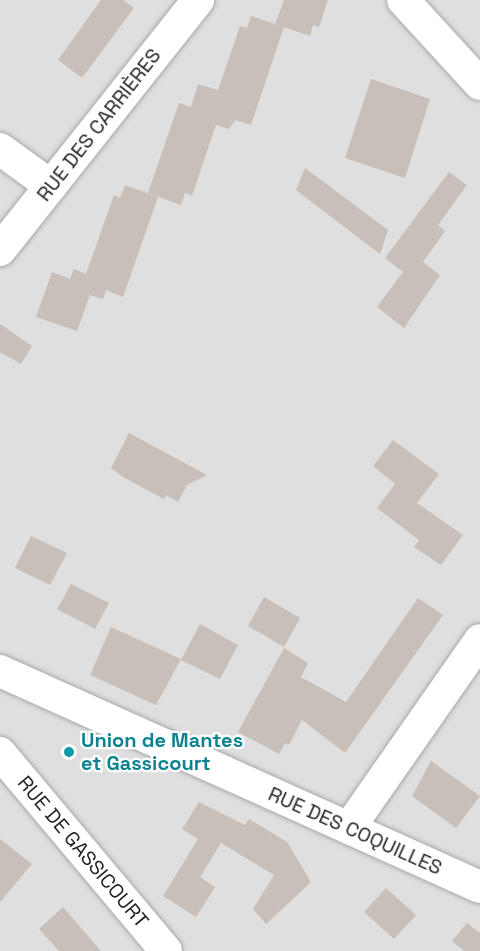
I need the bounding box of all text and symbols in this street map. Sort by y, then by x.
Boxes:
street label: RUE DES CARRIÈRES [32,44,166,206]
place label: Union de Mantes et Gassicourt [81,728,243,775]
marker: Union de Mantes et Gassicourt [62,745,76,759]
street label: RUE DE GASSICOURT [12,771,154,933]
street label: RUE DES COQUILLES [265,782,445,880]

